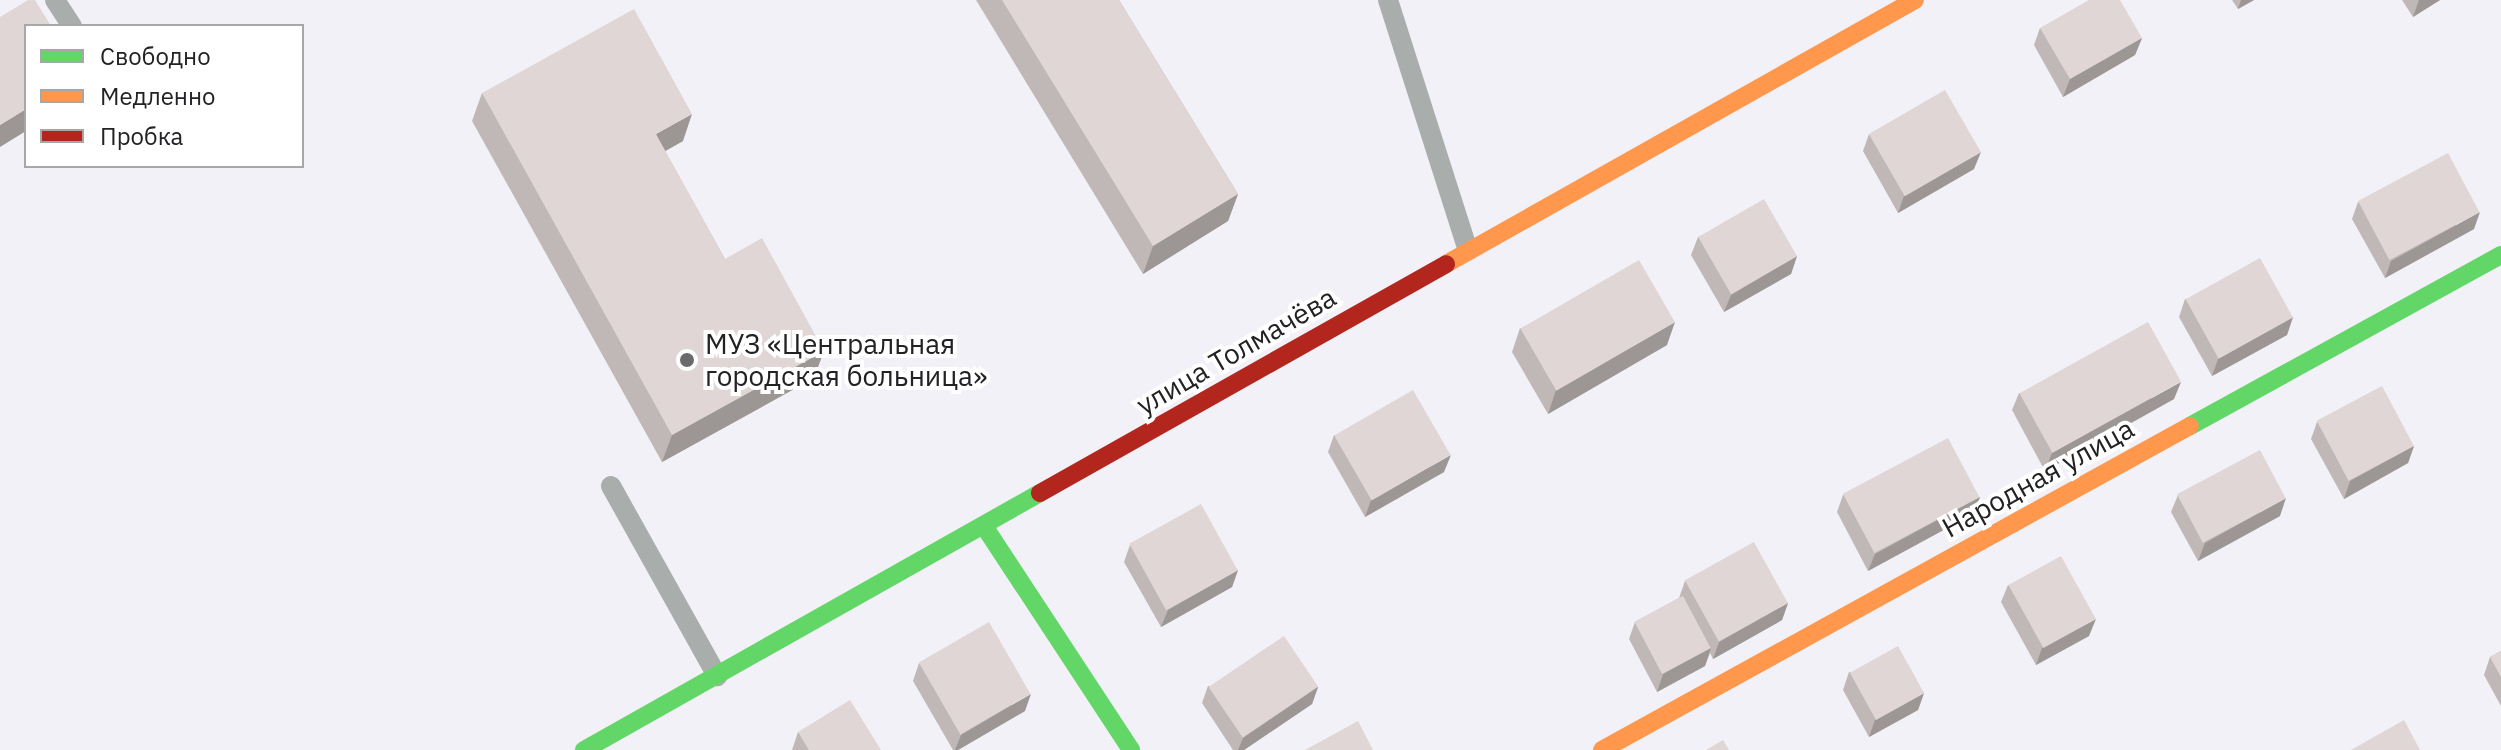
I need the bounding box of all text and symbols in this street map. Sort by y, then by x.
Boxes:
legend [24,24,304,168]
text: Свободно [100,40,211,72]
text: Медленно [100,80,216,112]
text: Пробка [100,120,183,152]
street label: улица Толмачёва [1130,280,1342,422]
place label: МУЗ «Центральная городская больница» [705,327,987,393]
marker: МУЗ «Центральная городская больница» [676,349,698,371]
street label: Народная улица [1936,411,2140,545]

